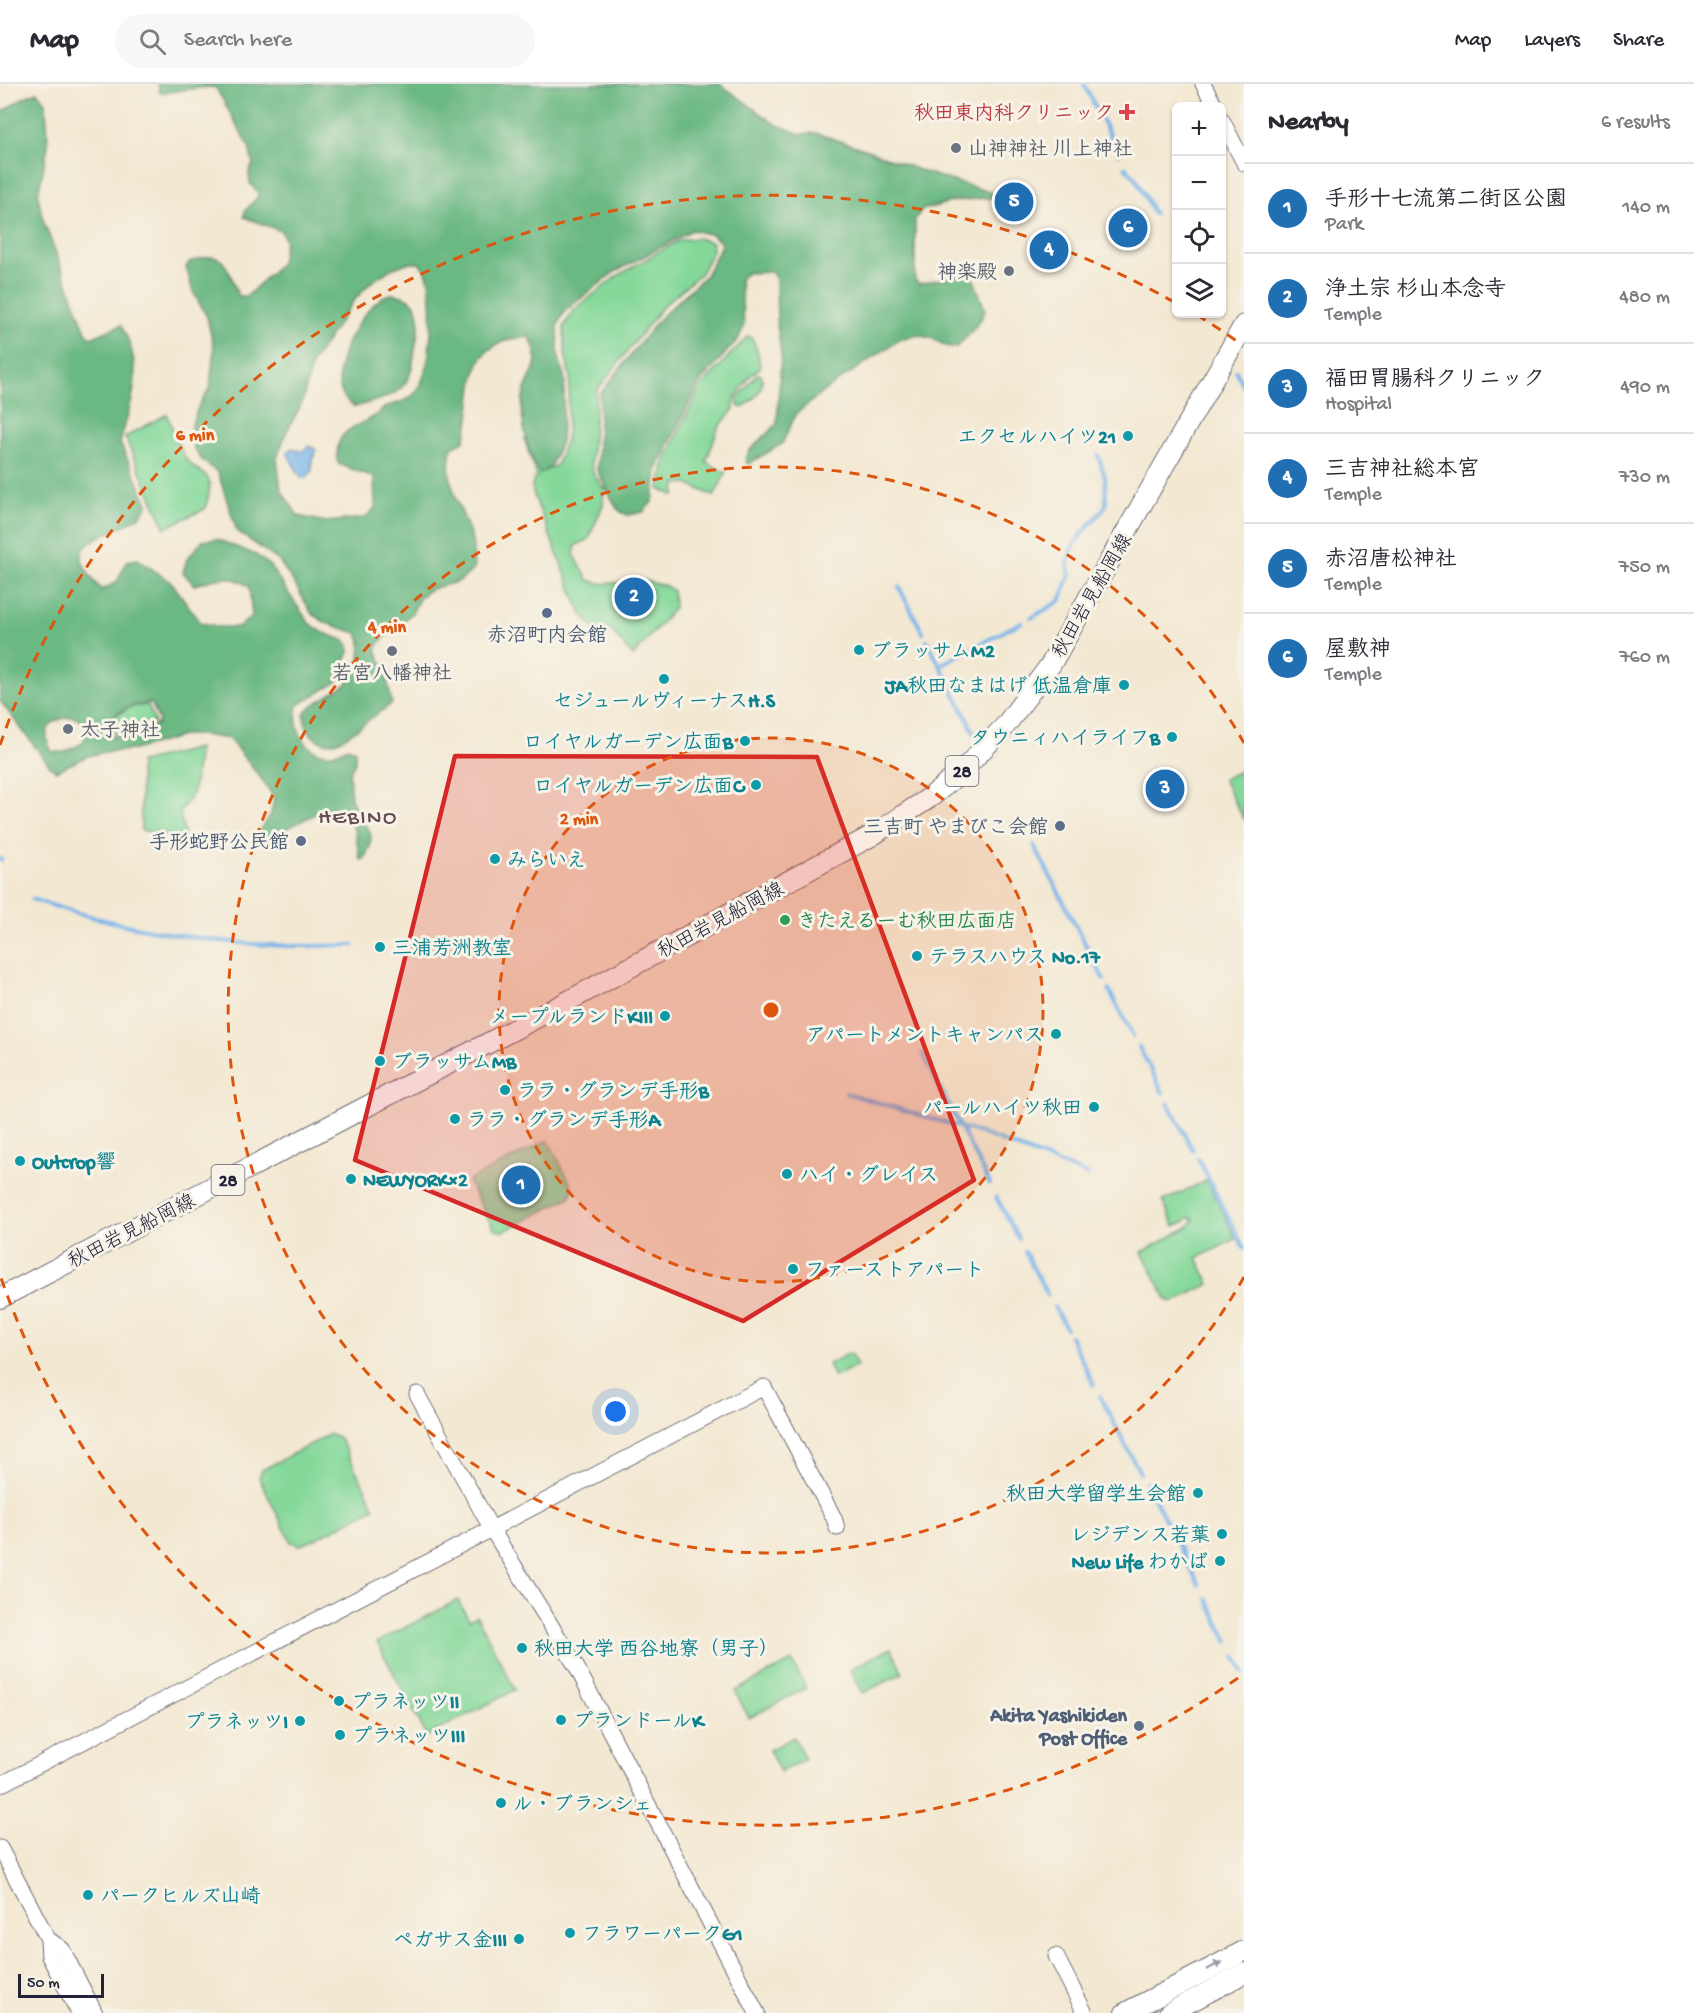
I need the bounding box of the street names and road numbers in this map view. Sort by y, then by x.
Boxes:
street label: 秋田岩見船岡線 [1047,529,1139,663]
road number: 28 [946,756,978,786]
street label: 秋田岩見船岡線 [653,877,789,965]
road number: 28 [212,1165,244,1195]
street label: 秋田岩見船岡線 [64,1189,200,1275]

